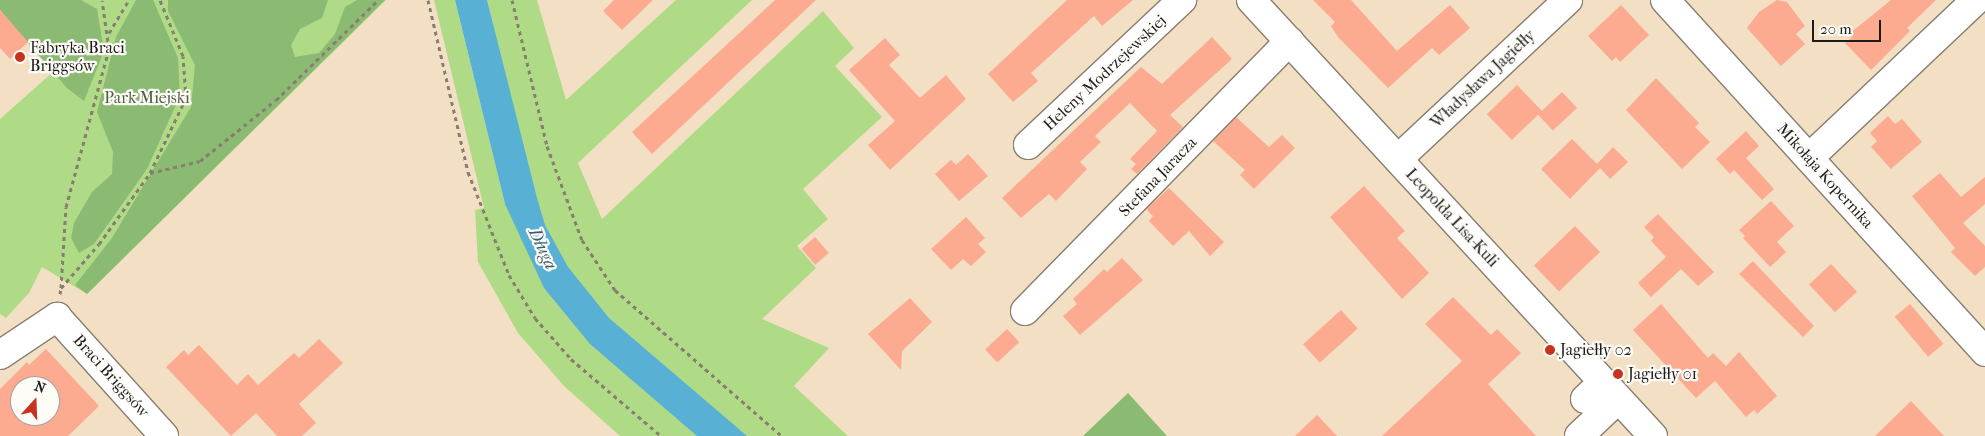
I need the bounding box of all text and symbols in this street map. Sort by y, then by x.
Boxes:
scale bar [1815,10,1884,42]
street label: Heleny Modrzejewskiej [1040,11,1170,135]
text: 20 m [1820,20,1852,38]
street label: Władysława Jagiełły [1427,26,1539,132]
place label: Fabryka Braci Briggsów [30,38,125,76]
marker: Fabryka Braci Briggsów [14,51,26,63]
park label: Park Miejski [104,88,190,108]
street label: Mikołaja Kopernika [1773,120,1877,232]
street label: Stefana Jaracza [1115,133,1201,221]
street label: Leopolda Lisa-Kuli [1401,165,1503,271]
water label: Długa [523,225,561,273]
street label: Braci Briggsów [69,331,153,421]
place label: Jagiełły 02 [1560,340,1632,360]
marker: Jagiełły 02 [1544,344,1556,356]
place label: Jagiełły 01 [1628,364,1697,384]
marker: Jagiełły 01 [1612,368,1624,380]
north arrow [10,376,60,426]
text: N [32,378,48,397]

